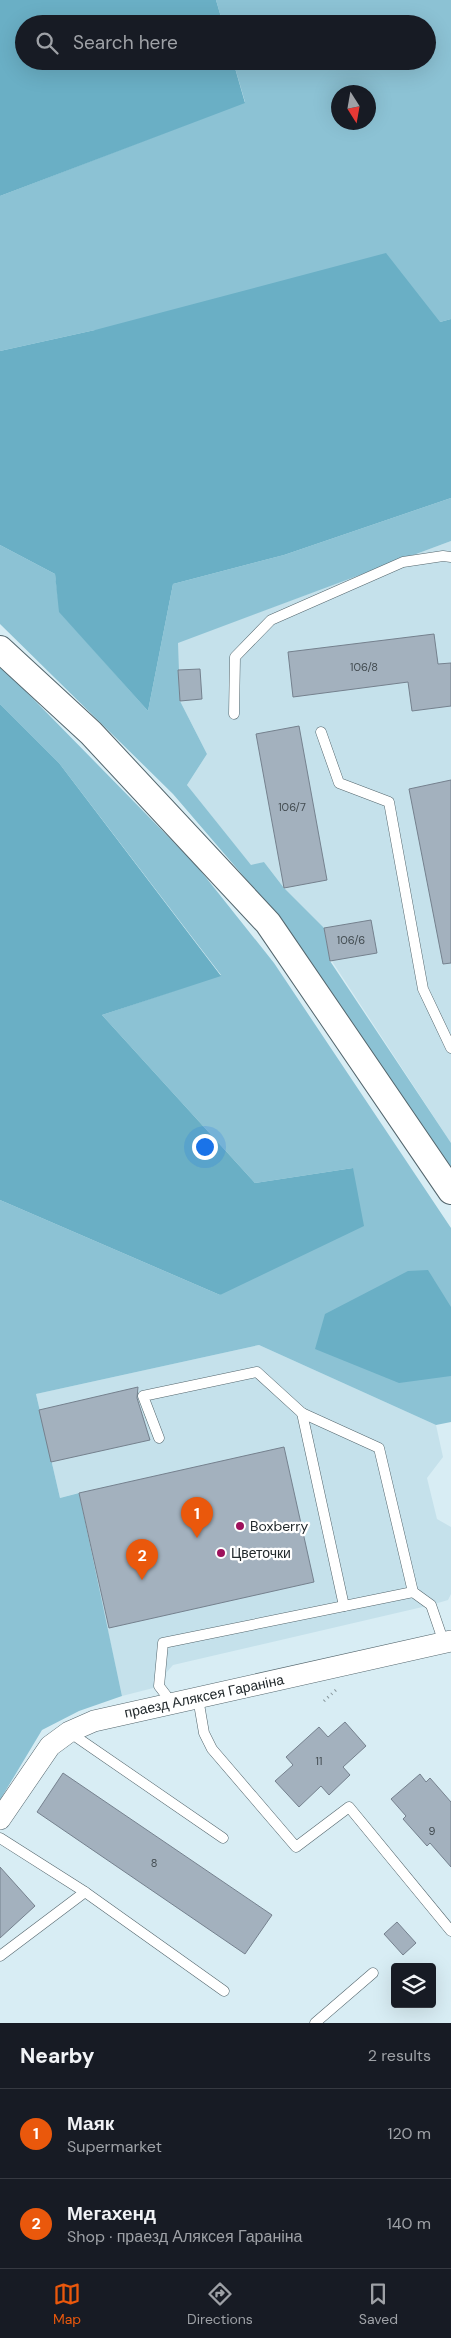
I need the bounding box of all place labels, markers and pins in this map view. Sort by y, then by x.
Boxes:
pin: 1 [181,1497,213,1538]
place label: Boxberry [250,1517,308,1535]
marker: Boxberry [234,1520,246,1532]
pin: 2 [126,1539,158,1580]
place label: Цветочки [231,1544,291,1562]
marker: Цветочки [215,1547,227,1559]

